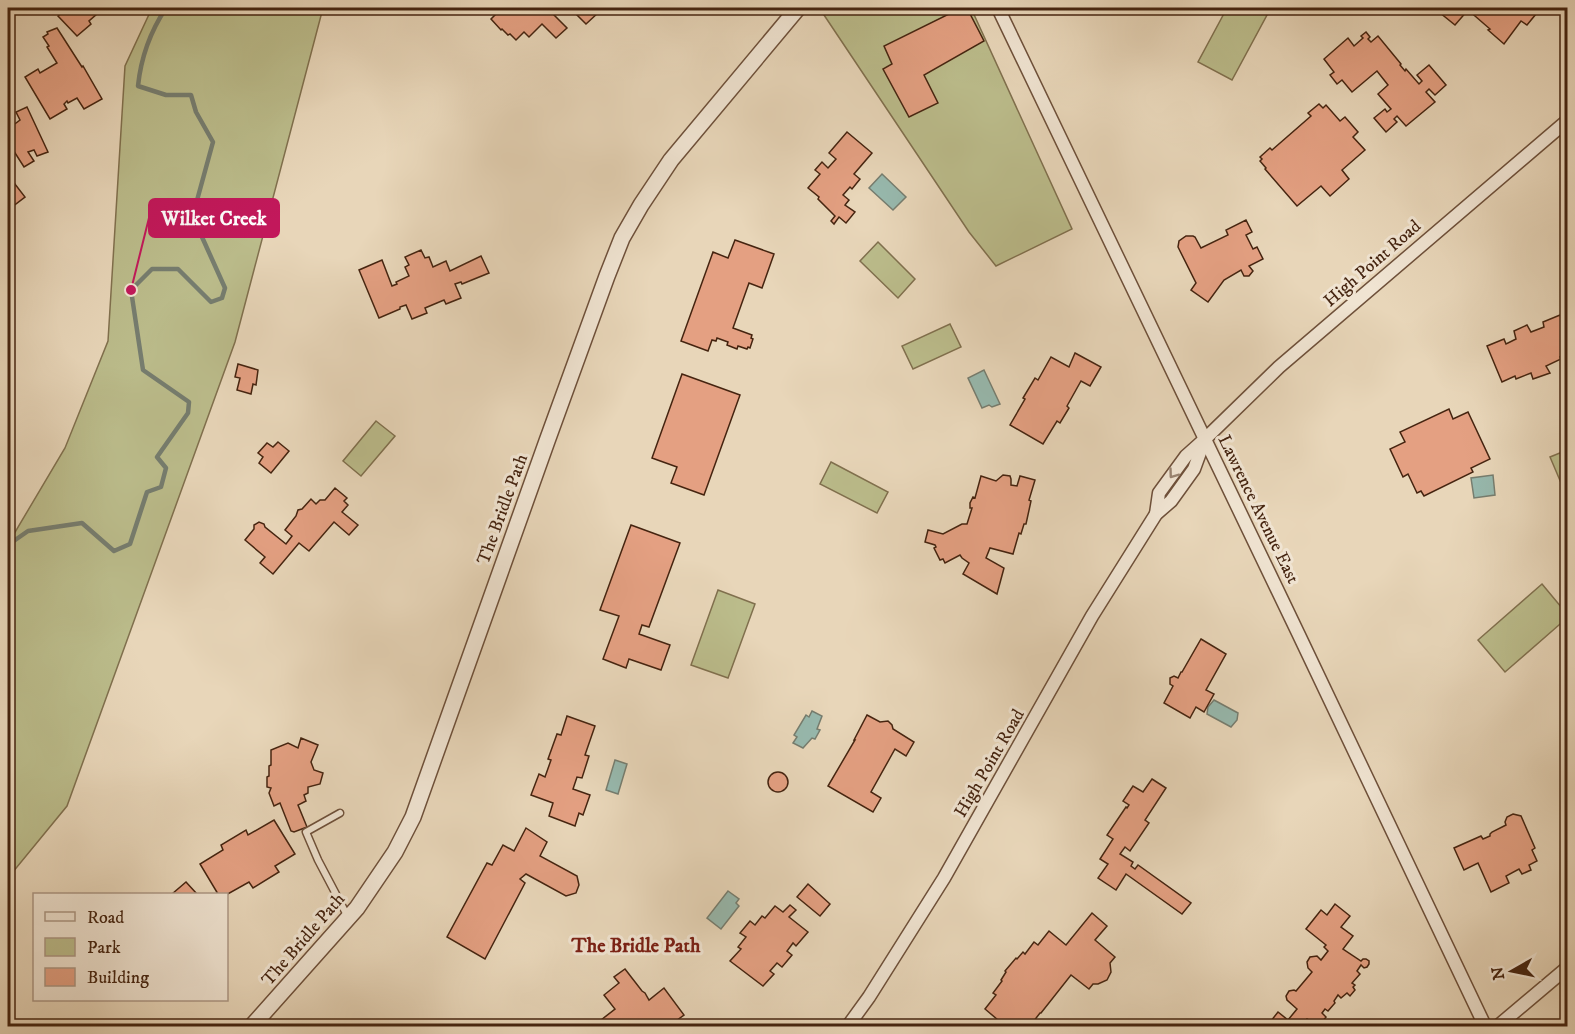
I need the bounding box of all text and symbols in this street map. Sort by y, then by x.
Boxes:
callout: Wilket Creek [149,199,279,237]
text: Wilket Creek [160,207,268,232]
street label: High Point Road [1320,216,1426,312]
street label: Lawrence Avenue East [1213,432,1304,588]
street label: The Bridle Path [473,451,533,568]
one-way arrow [1169,468,1180,479]
street label: High Point Road [950,705,1030,822]
street label: The Bridle Path [257,888,350,991]
legend [33,893,228,1001]
text: Road [87,907,124,929]
district label: The Bridle Path [571,934,701,959]
text: Park [87,937,121,959]
north arrow [1482,941,1542,1001]
text: N [1487,965,1509,981]
text: Building [87,967,149,989]

